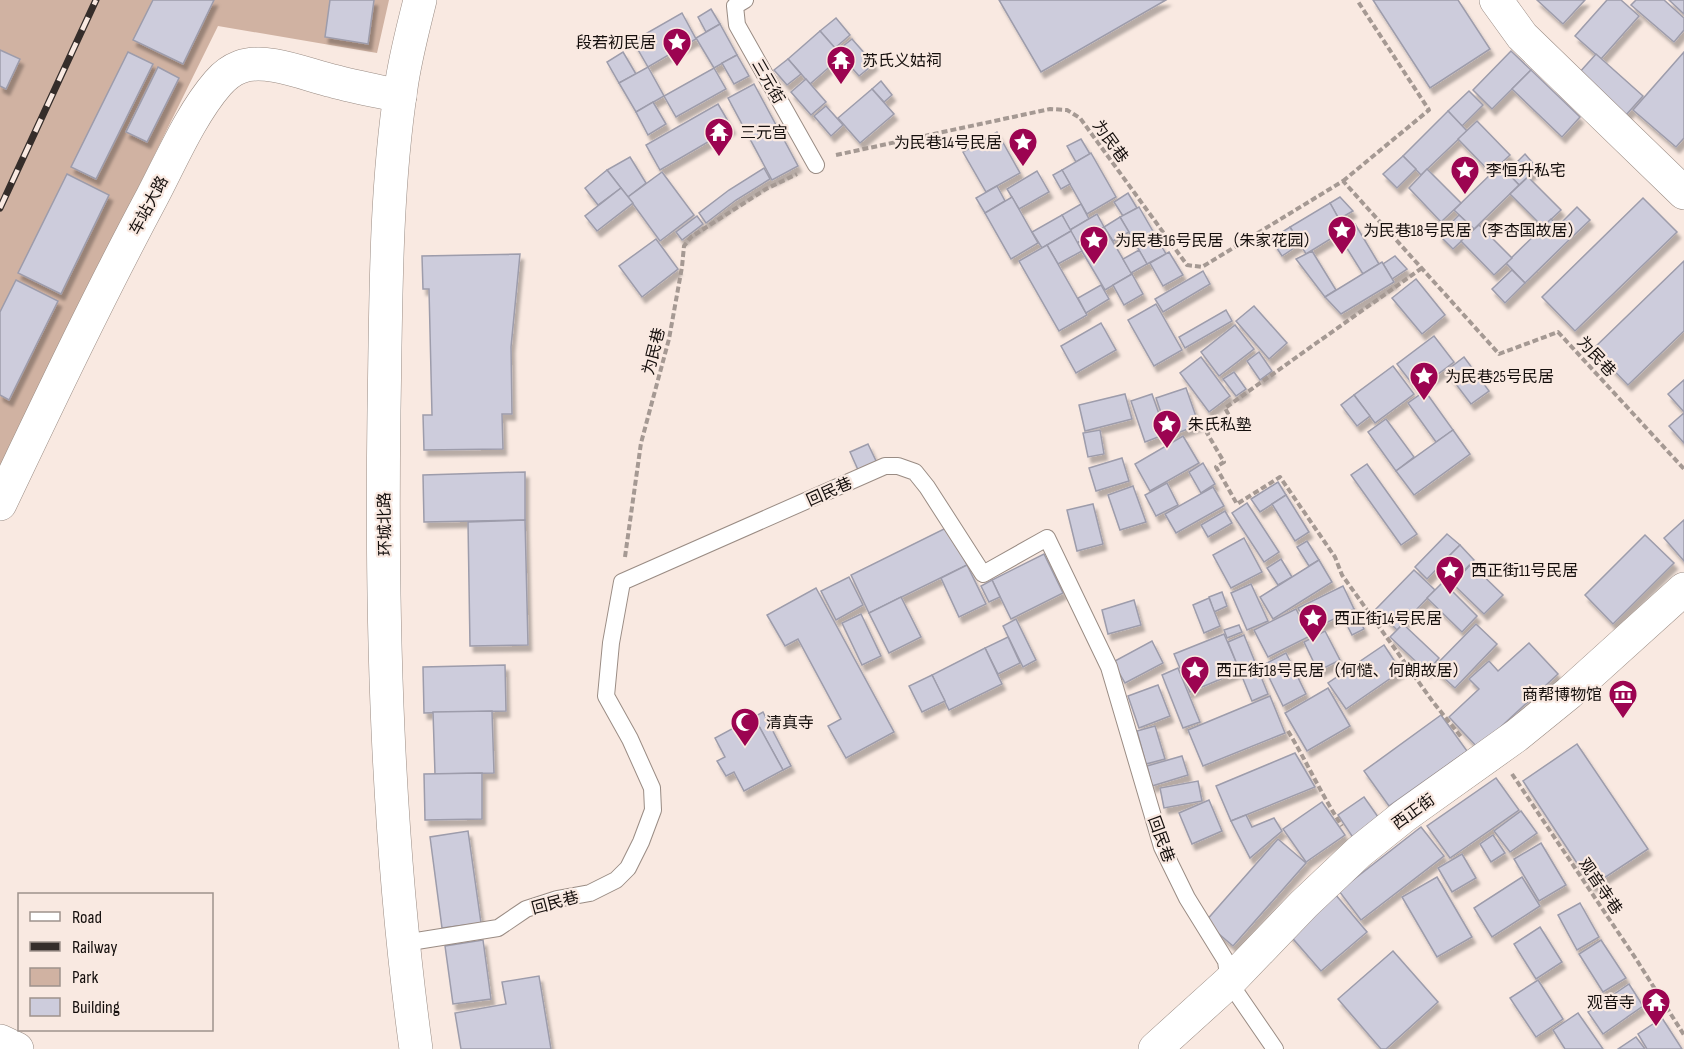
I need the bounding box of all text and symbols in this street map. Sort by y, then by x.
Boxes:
place icon: 段若初民居 [661,26,693,68]
place label: 段若初民居 [576,34,656,53]
temple icon: 苏氏义姑祠 [825,44,857,86]
place label: 苏氏义姑祠 [862,52,942,71]
street label: 三元街 [747,56,788,107]
temple icon: 三元宫 [703,116,735,158]
street label: 为民巷 [1088,117,1132,167]
place label: 三元宫 [740,124,788,143]
place icon: 为民巷14号民居 [1007,126,1039,168]
place label: 为民巷14号民居 [894,134,1002,153]
place icon: 李恒升私宅 [1449,154,1481,196]
place label: 李恒升私宅 [1486,162,1566,181]
street label: 车站大路 [126,173,173,238]
place icon: 为民巷18号民居（李杏国故居） [1326,214,1358,256]
place label: 为民巷18号民居（李杏国故居） [1363,222,1584,241]
place icon: 为民巷16号民居（朱家花园） [1078,224,1110,266]
place label: 为民巷16号民居（朱家花园） [1115,232,1320,251]
street label: 为民巷 [639,326,669,377]
street label: 为民巷 [1573,333,1619,381]
place icon: 为民巷25号民居 [1408,360,1440,402]
place label: 为民巷25号民居 [1445,368,1554,387]
place icon: 朱氏私塾 [1151,408,1183,450]
place label: 朱氏私塾 [1188,416,1252,435]
street label: 回民巷 [804,474,855,511]
street label: 环城北路 [375,492,396,556]
place icon: 西正街11号民居 [1434,554,1466,596]
place label: 西正街11号民居 [1471,562,1578,581]
place icon: 西正街14号民居 [1297,602,1329,644]
place label: 西正街14号民居 [1334,610,1442,629]
place icon: 西正街18号民居（何慥、何朗故居） [1179,654,1211,696]
place label: 西正街18号民居（何慥、何朗故居） [1216,662,1469,681]
museum icon: 商帮博物馆 [1607,678,1639,720]
place label: 商帮博物馆 [1522,686,1602,705]
mosque icon: 清真寺 [729,706,761,748]
place label: 清真寺 [766,714,814,733]
street label: 西正街 [1389,790,1439,834]
street label: 回民巷 [1143,814,1178,865]
street label: 观音寺巷 [1574,855,1626,919]
street label: 回民巷 [530,888,581,919]
legend [18,893,213,1031]
text: Road [72,907,102,928]
text: Railway [72,937,117,958]
text: Park [72,967,98,988]
temple icon: 观音寺 [1640,986,1672,1028]
place label: 观音寺 [1587,994,1635,1013]
text: Building [72,997,120,1018]

